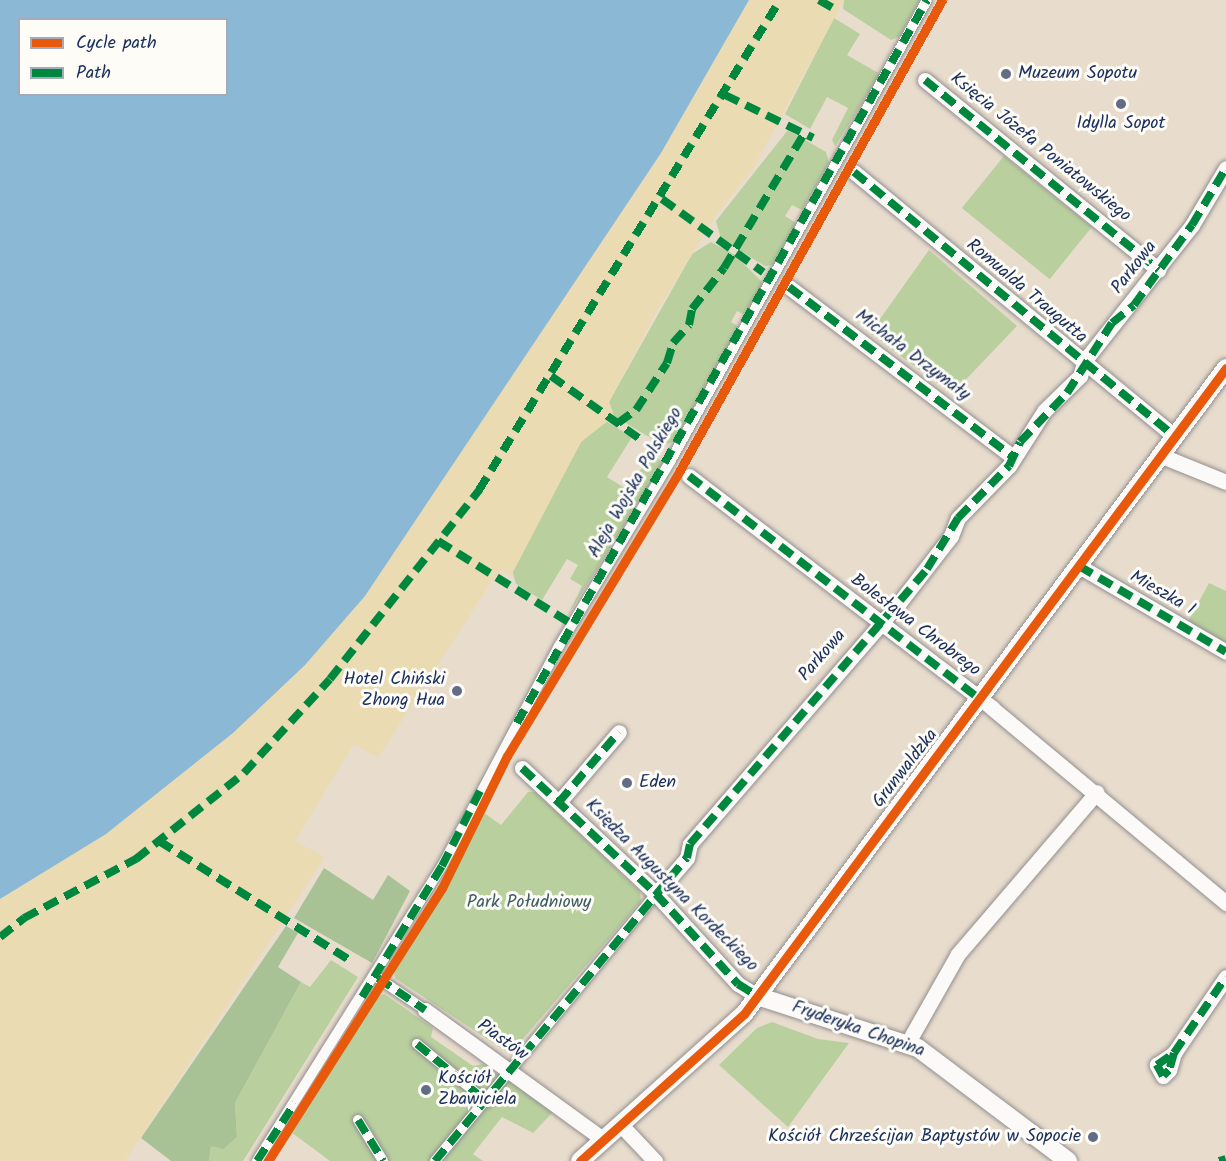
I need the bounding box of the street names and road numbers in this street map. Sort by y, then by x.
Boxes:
street label: Księcia Józefa Poniatowskiego [945,68,1135,228]
street label: Romualda Traugutta [961,235,1091,349]
street label: Parkowa [1108,237,1162,299]
street label: Michała Drzymały [850,306,974,406]
street label: Aleja Wojska Polskiego [584,404,688,562]
street label: Mieszka I [1125,567,1199,621]
street label: Bolesława Chrobrego [846,570,984,682]
street label: Parkowa [795,626,851,686]
street label: Grunwaldzka [869,725,943,813]
street label: Księdza Augustyna Kordeckiego [580,795,762,977]
street label: Fryderyka Chopina [789,997,927,1063]
street label: Piastów [472,1016,532,1066]

